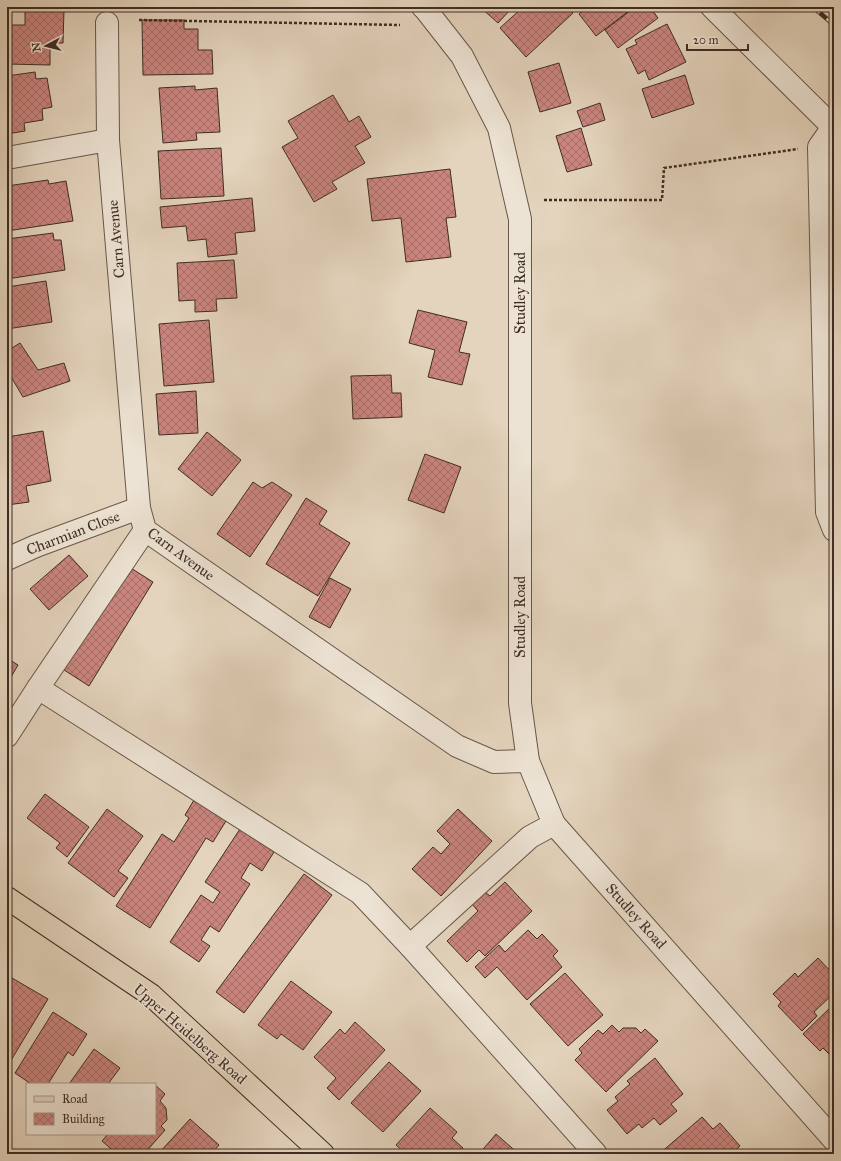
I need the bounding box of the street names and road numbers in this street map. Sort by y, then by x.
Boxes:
street label: Carn Avenue [104,199,128,279]
street label: Studley Road [511,252,529,334]
street label: Charmian Close [24,507,122,559]
street label: Carn Avenue [144,524,218,584]
street label: Studley Road [511,576,529,658]
street label: Studley Road [602,880,670,953]
street label: Upper Heidelberg Road [130,980,251,1088]

